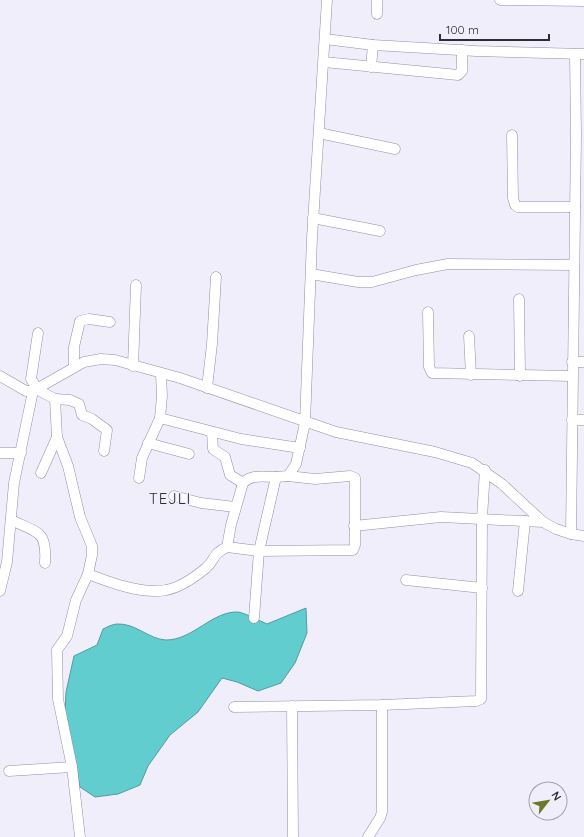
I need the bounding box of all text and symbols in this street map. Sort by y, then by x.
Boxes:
scale bar [440,16,549,42]
text: 100 m [446,22,479,37]
district label: TEJLI [149,489,191,508]
north arrow [528,781,568,821]
text: N [548,789,565,803]

